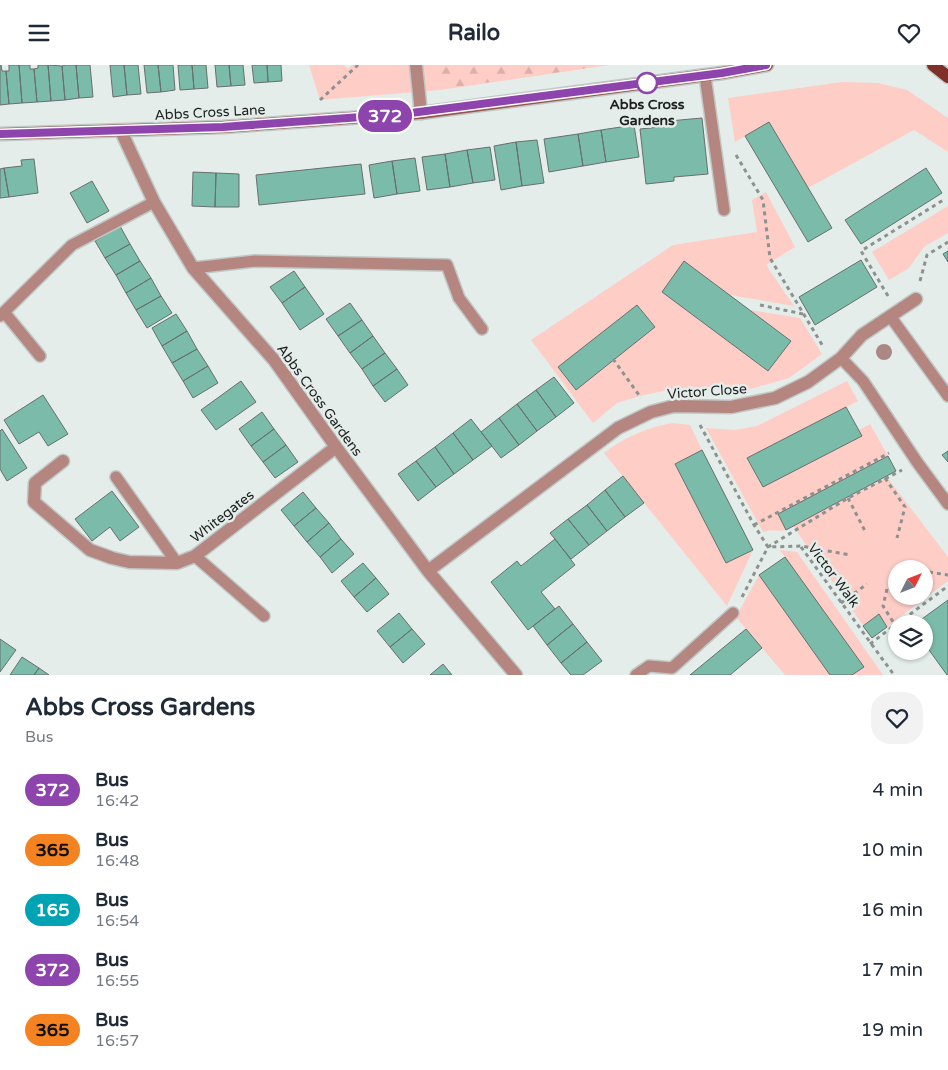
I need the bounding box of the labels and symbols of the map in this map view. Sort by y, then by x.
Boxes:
marker: Abbs Cross Gardens [636,72,658,94]
place label: Abbs Cross Gardens [609,96,685,129]
line badge: 372 [356,100,414,132]
street label: Abbs Cross Lane [154,101,266,124]
street label: Abbs Cross Gardens [273,341,366,460]
street label: Victor Close [667,380,747,403]
street label: Whitegates [187,486,258,546]
street label: Victor Walk [804,540,863,611]
north arrow [888,560,932,605]

